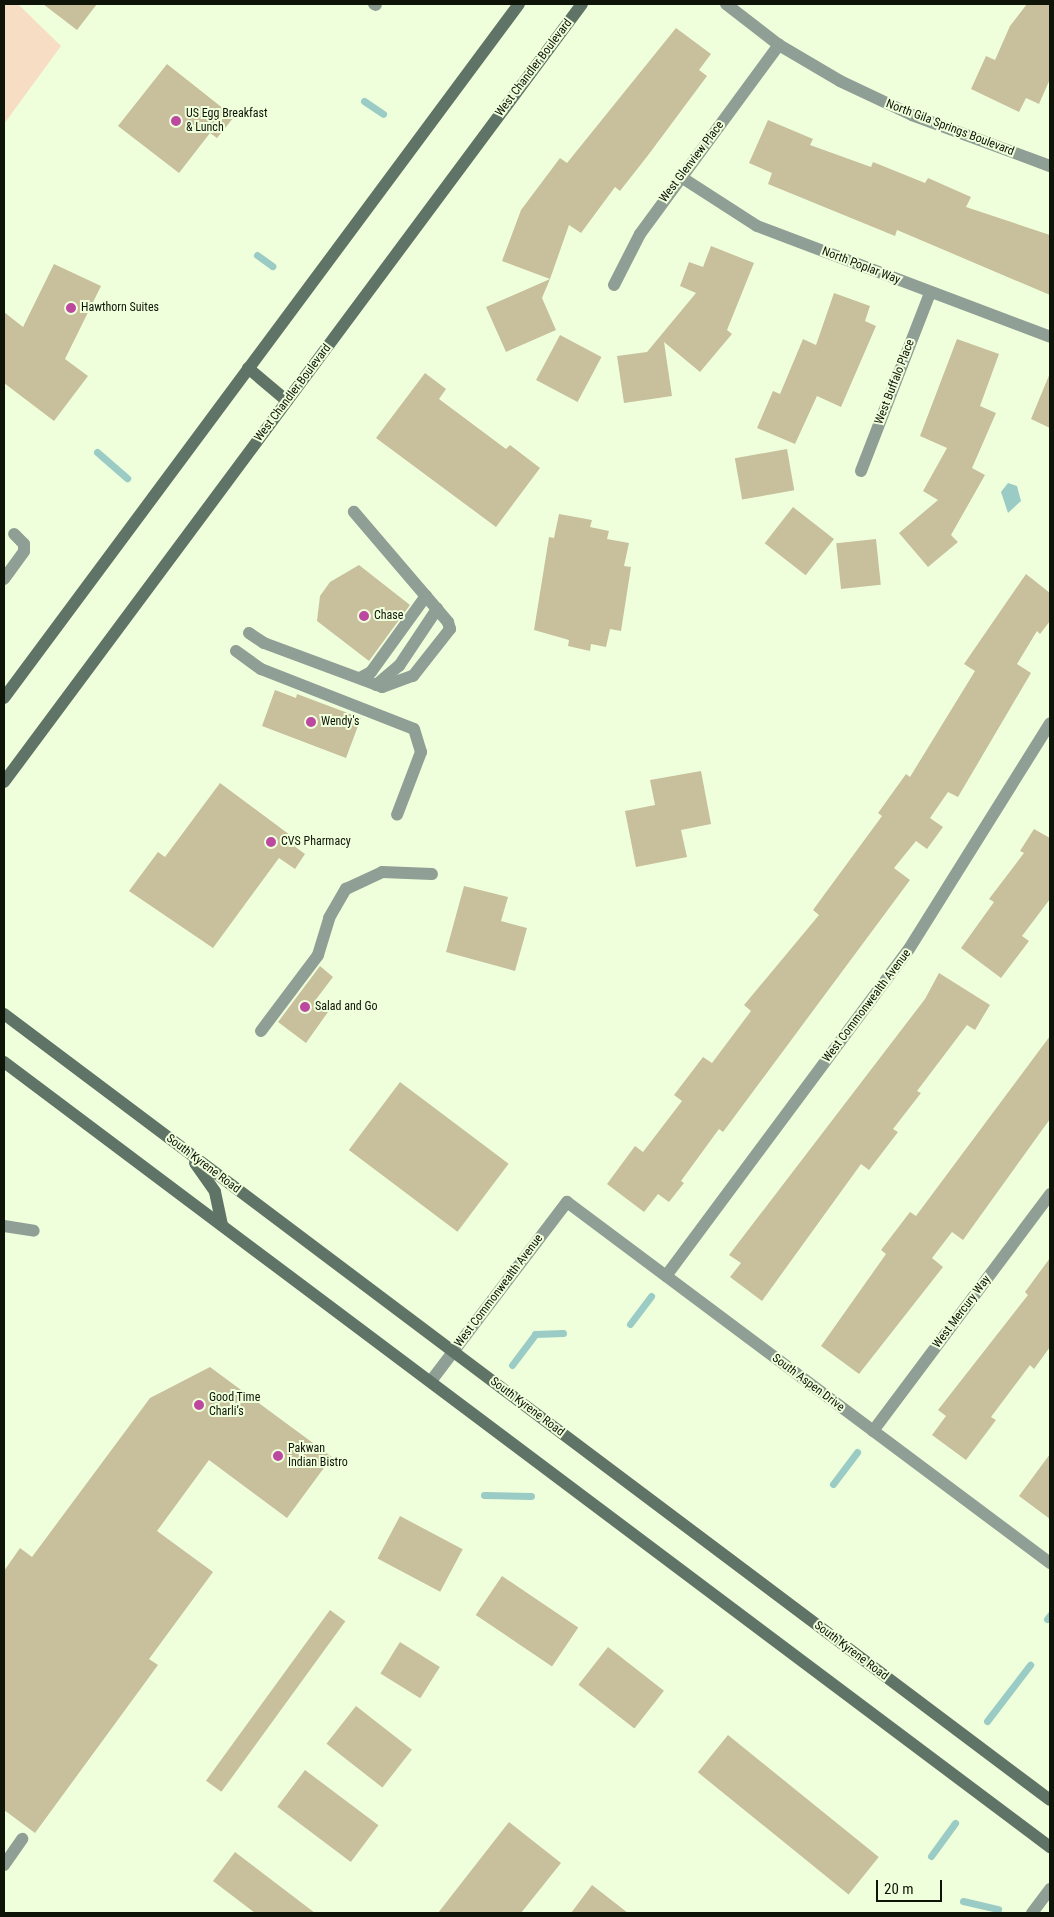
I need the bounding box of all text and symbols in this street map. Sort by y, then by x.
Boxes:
street label: West Chandler Boulevard [493,16,575,120]
street label: North Gila Springs Boulevard [884,97,1016,159]
place label: US Egg Breakfast & Lunch [186,107,268,135]
marker: US Egg Breakfast & Lunch [170,115,182,127]
street label: West Glenview Place [657,119,727,205]
street label: North Poplar Way [820,244,902,288]
place label: Hawthorn Suites [81,301,159,315]
marker: Hawthorn Suites [65,302,77,314]
street label: West Buffalo Place [872,337,918,427]
street label: West Chandler Boulevard [252,341,334,445]
place label: Chase [374,609,403,623]
marker: Chase [358,610,370,622]
place label: Wendy's [321,715,360,729]
marker: Wendy's [305,716,317,728]
place label: CVS Pharmacy [281,835,351,849]
marker: CVS Pharmacy [265,836,277,848]
street label: West Commonwealth Avenue [820,947,914,1065]
place label: Salad and Go [315,1000,378,1014]
marker: Salad and Go [299,1001,311,1013]
street label: South Kyrene Road [163,1131,243,1197]
street label: West Commonwealth Avenue [452,1232,546,1350]
street label: West Mercury Way [930,1273,994,1351]
street label: South Aspen Drive [769,1351,847,1415]
street label: South Kyrene Road [487,1374,567,1440]
place label: Good Time Charli’s [209,1391,261,1419]
marker: Good Time Charli’s [193,1399,205,1411]
place label: Pakwan Indian Bistro [288,1442,348,1470]
marker: Pakwan Indian Bistro [272,1450,284,1462]
street label: South Kyrene Road [811,1618,891,1684]
scale bar [879,1870,945,1902]
text: 20 m [884,1880,914,1898]

